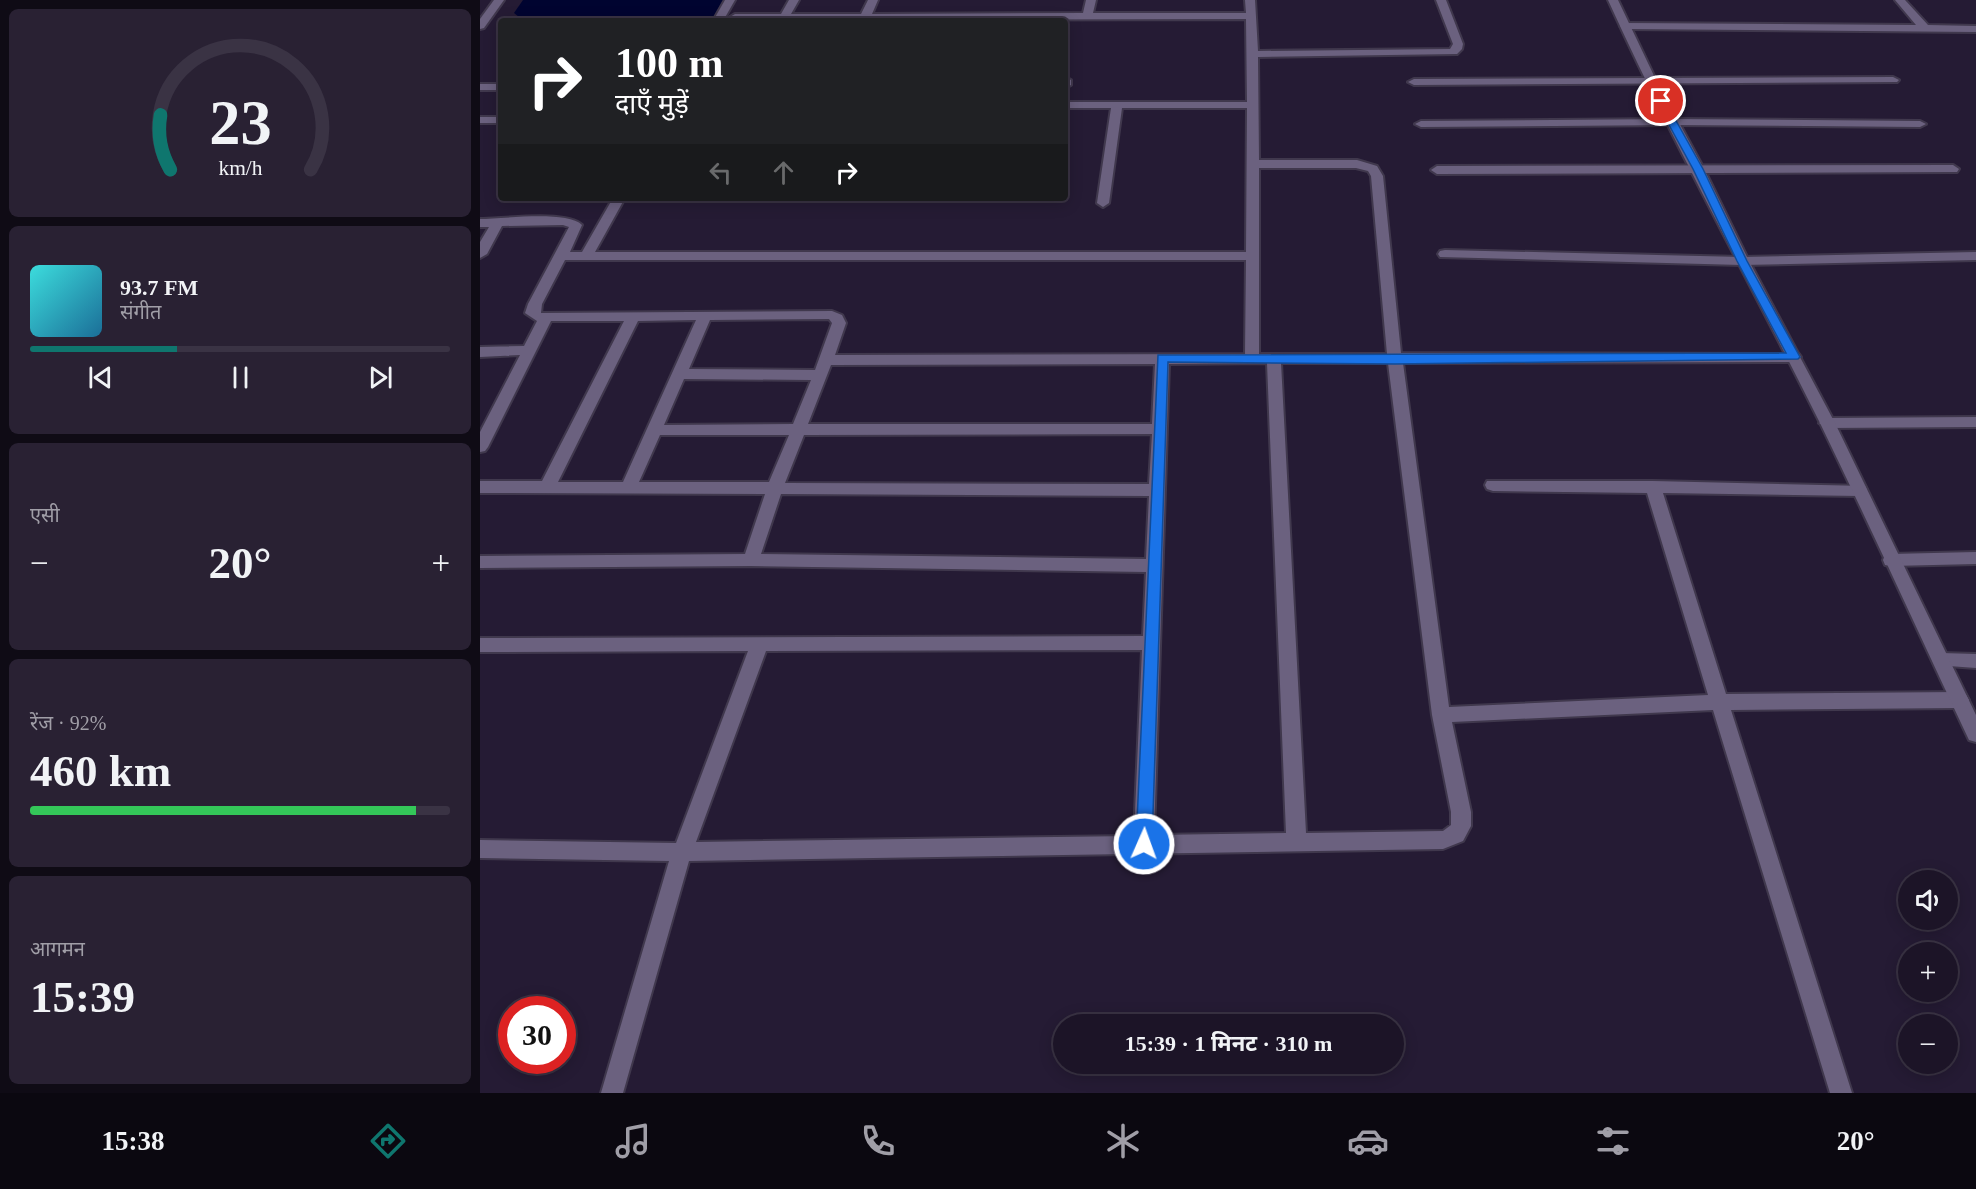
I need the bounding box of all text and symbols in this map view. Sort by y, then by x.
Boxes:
text: 100 m [615,40,724,86]
icon: right [516,42,594,120]
pin [1635,75,1686,126]
icon: arrive [1644,84,1677,117]
text: 23 [209,88,271,157]
text: दाएँ मुड़ें [615,89,689,119]
text: km/h [218,156,262,180]
icon: left [704,156,737,189]
icon: ahead [767,156,800,189]
icon: right [830,156,863,189]
text: 93.7 FM [120,275,198,300]
text: संगीत [120,301,161,323]
icon: previous [84,361,117,394]
icon: pause [224,361,257,394]
icon: next [364,361,397,394]
text: एसी [30,504,60,526]
text: 20° [209,538,272,588]
text: − [30,545,49,581]
text: + [431,545,450,581]
text: रेंज · 92% [30,712,106,734]
text: 460 km [30,746,171,796]
position arrow [1112,812,1176,876]
map controls [1898,870,1958,1074]
button: sound [1898,870,1958,930]
text: आगमन [30,938,85,960]
button: + [1898,942,1958,1002]
text: 15:39 [30,972,135,1022]
speed limit sign: 30 [498,996,576,1074]
button: − [1898,1014,1958,1074]
text: 15:39 · 1 मिनट · 310 m [1125,1031,1332,1056]
icon: directions [367,1120,409,1162]
icon: music [612,1120,654,1162]
icon: phone [857,1120,899,1162]
icon: climate [1102,1120,1144,1162]
icon: car [1347,1120,1389,1162]
icon: filters [1592,1120,1634,1162]
text: 15:38 [101,1126,164,1156]
text: 20° [1837,1126,1874,1156]

